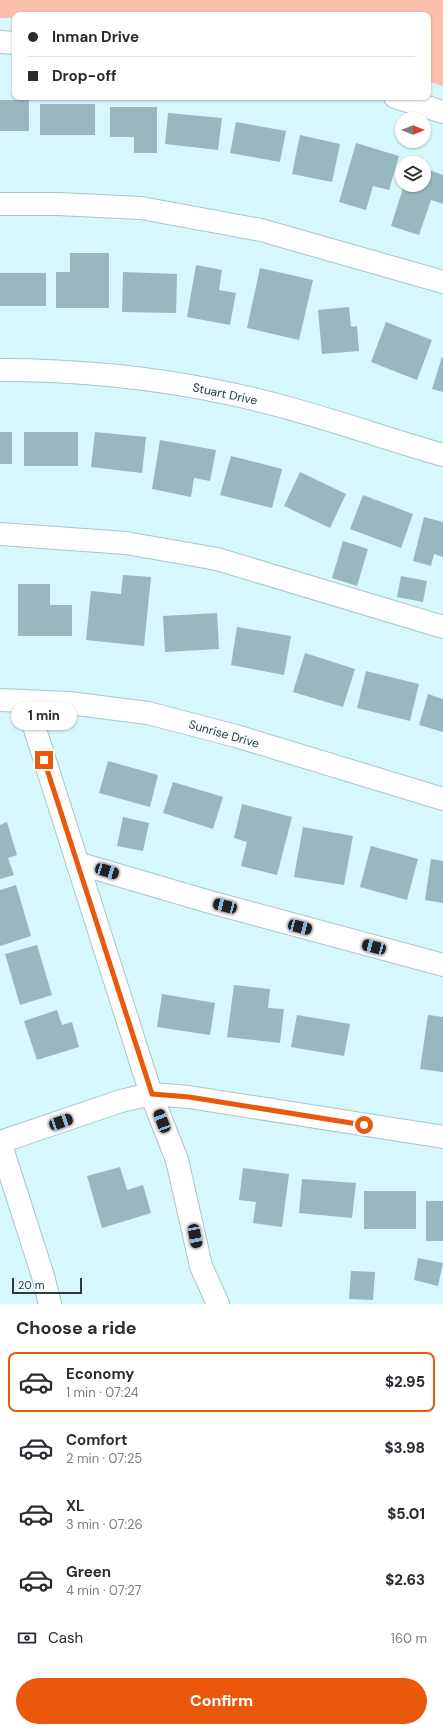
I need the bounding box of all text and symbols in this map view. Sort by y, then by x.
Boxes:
text: Inman Drive [52,27,139,47]
text: Drop-off [52,66,117,86]
north arrow [395,112,431,148]
map controls [395,112,431,192]
button: layers [395,156,431,192]
street label: Stuart Drive [191,379,259,409]
callout: 1 min [11,702,77,730]
text: 1 min [28,707,60,724]
street label: Sunrise Drive [187,716,261,752]
route end [35,751,53,769]
car [94,862,120,880]
car [212,897,238,915]
car [287,918,313,936]
car [361,938,387,956]
car [152,1108,172,1134]
car [48,1112,74,1132]
route start [355,1116,373,1134]
car [187,1223,203,1249]
scale bar [12,1276,82,1295]
text: 20 m [18,1278,44,1292]
text: Choose a ride [16,1316,137,1340]
icon: car [18,1364,54,1400]
text: Economy [66,1364,134,1384]
text: $2.95 [385,1372,425,1392]
text: 1 min · 07:24 [66,1384,139,1401]
icon: car [18,1430,54,1466]
text: Comfort [66,1430,127,1450]
text: $3.98 [384,1438,425,1458]
text: 2 min · 07:25 [66,1450,142,1467]
icon: car [18,1496,54,1532]
text: XL [66,1496,84,1516]
text: $5.01 [387,1504,425,1524]
text: 3 min · 07:26 [66,1516,143,1533]
icon: car [18,1562,54,1598]
text: Green [66,1562,111,1582]
text: $2.63 [385,1570,425,1590]
text: 4 min · 07:27 [66,1582,142,1599]
icon: cash [16,1627,38,1649]
text: Cash [48,1628,83,1648]
text: 160 m [391,1630,427,1647]
button: Confirm [16,1678,427,1724]

